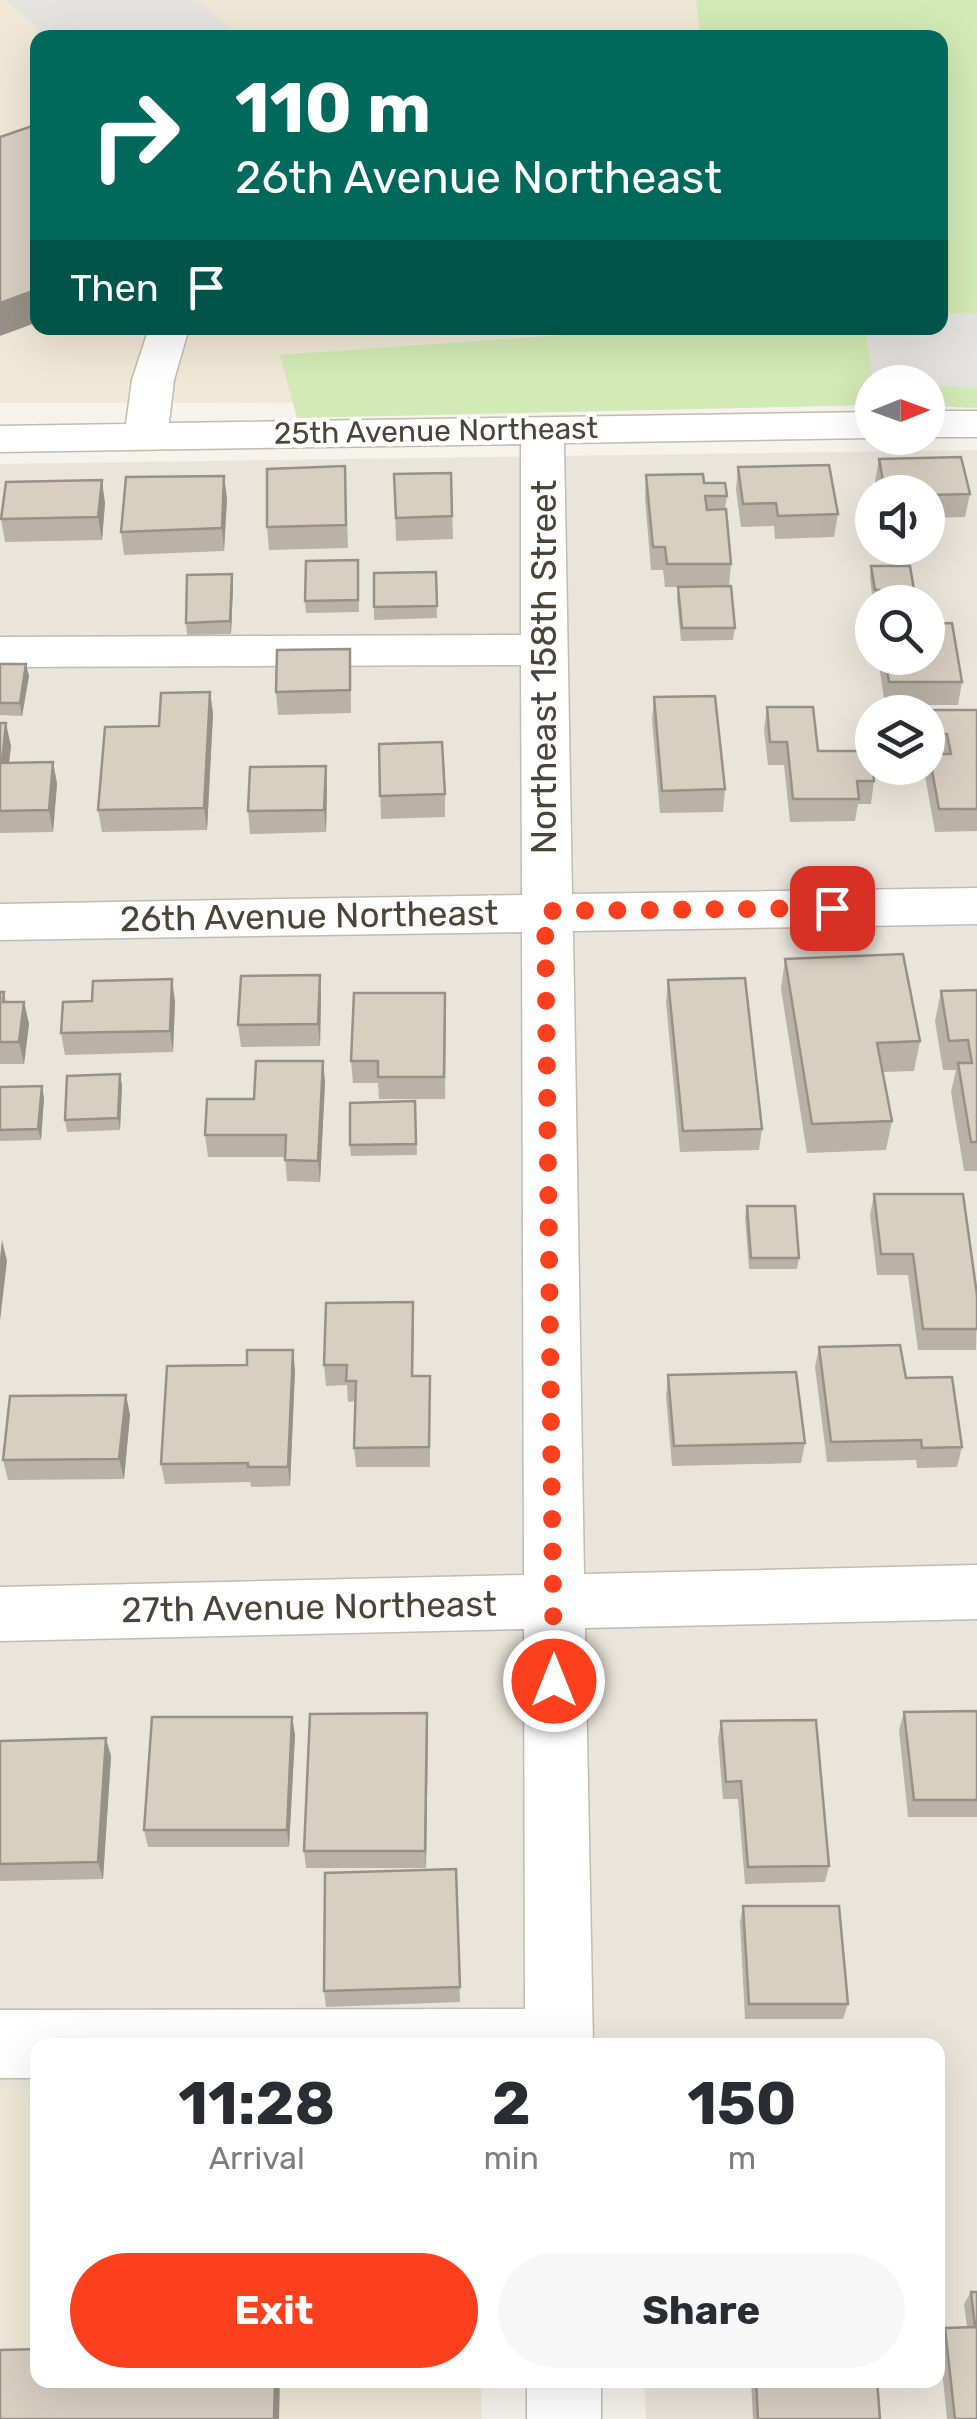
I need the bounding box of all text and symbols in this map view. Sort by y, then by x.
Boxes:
text: 110 m [235,67,431,150]
icon: right [70,70,200,200]
text: 26th Avenue Northeast [235,151,722,204]
icon: arrive [179,260,234,315]
text: Then [70,265,159,311]
north arrow [855,365,945,455]
map controls [855,365,945,785]
street label: 25th Avenue Northeast [274,410,599,452]
button: sound [855,475,945,565]
street label: Northeast 158th Street [523,480,565,854]
button: search [855,585,945,675]
button: layers [855,695,945,785]
pin [790,866,875,951]
icon: arrive [805,881,860,936]
street label: 26th Avenue Northeast [119,892,499,940]
street label: 27th Avenue Northeast [121,1583,497,1631]
position arrow [502,1629,606,1733]
text: 11:28 [178,2068,335,2139]
text: 2 [492,2068,531,2139]
text: 150 [687,2068,797,2139]
text: Arrival [209,2139,305,2177]
text: min [483,2139,539,2177]
text: m [728,2139,756,2177]
button: Exit [70,2253,478,2368]
button: Share [498,2253,905,2368]

